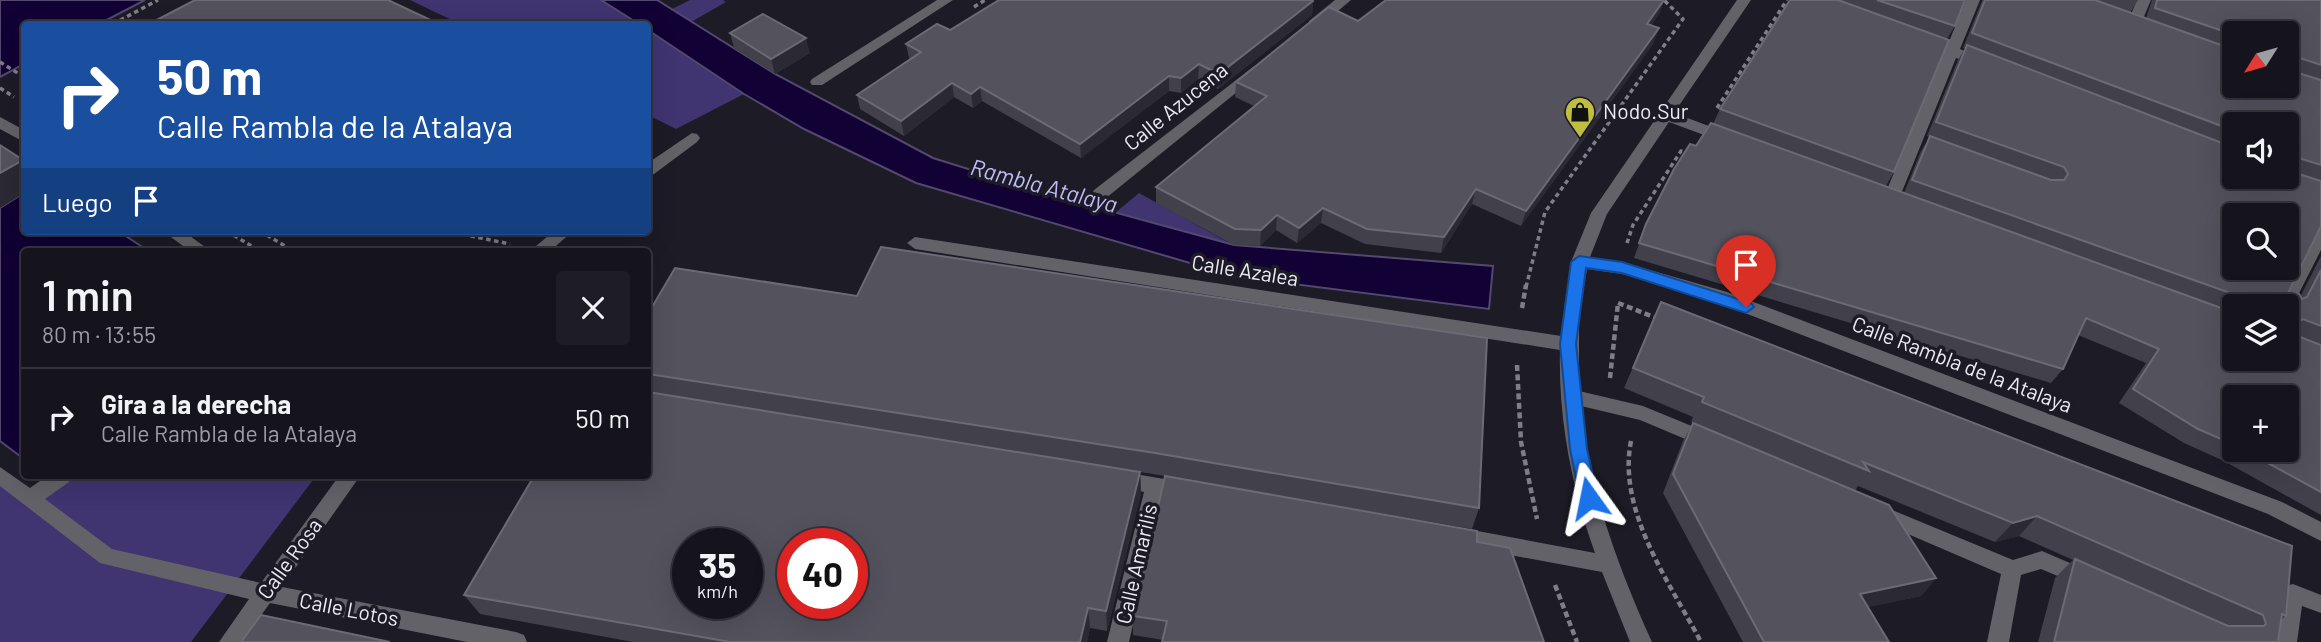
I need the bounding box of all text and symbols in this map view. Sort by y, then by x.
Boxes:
north arrow [2222,21,2300,98]
map controls [2222,21,2299,462]
text: 50 m [157,46,262,105]
icon: right [42,49,133,140]
street label: Calle Azucena [1118,57,1232,155]
shop icon: Nodo.Sur [1563,95,1597,139]
place label: Nodo.Sur [1603,98,1689,123]
text: Calle Rambla de la Atalaya [157,106,513,144]
button: sound [2222,112,2299,189]
water label: Rambla Atalaya [968,152,1121,218]
icon: arrive [127,182,165,220]
text: Luego [42,186,113,217]
button: search [2222,203,2299,280]
pin [1716,235,1776,307]
icon: arrive [1727,246,1765,284]
street label: Calle Azalea [1190,249,1300,290]
text: 1 min [42,269,134,319]
button: close [556,271,630,345]
button: layers [2222,294,2299,371]
street label: Calle Rambla de la Atalaya [1849,310,2076,417]
text: 80 m · 13:55 [42,320,156,348]
button: + [2222,385,2299,462]
text: Gira a la derecha [101,388,291,419]
icon: right [42,398,80,436]
text: 50 m [575,402,630,433]
text: Calle Rambla de la Atalaya [101,419,357,447]
position arrow [1552,461,1626,535]
street label: Calle Amarilis [1110,501,1161,626]
street label: Calle Rosa [251,513,326,603]
speed limit sign: 40 [777,528,868,619]
text: 35 [699,543,736,585]
text: km/h [697,580,738,602]
street label: Calle Lotos [298,587,401,630]

